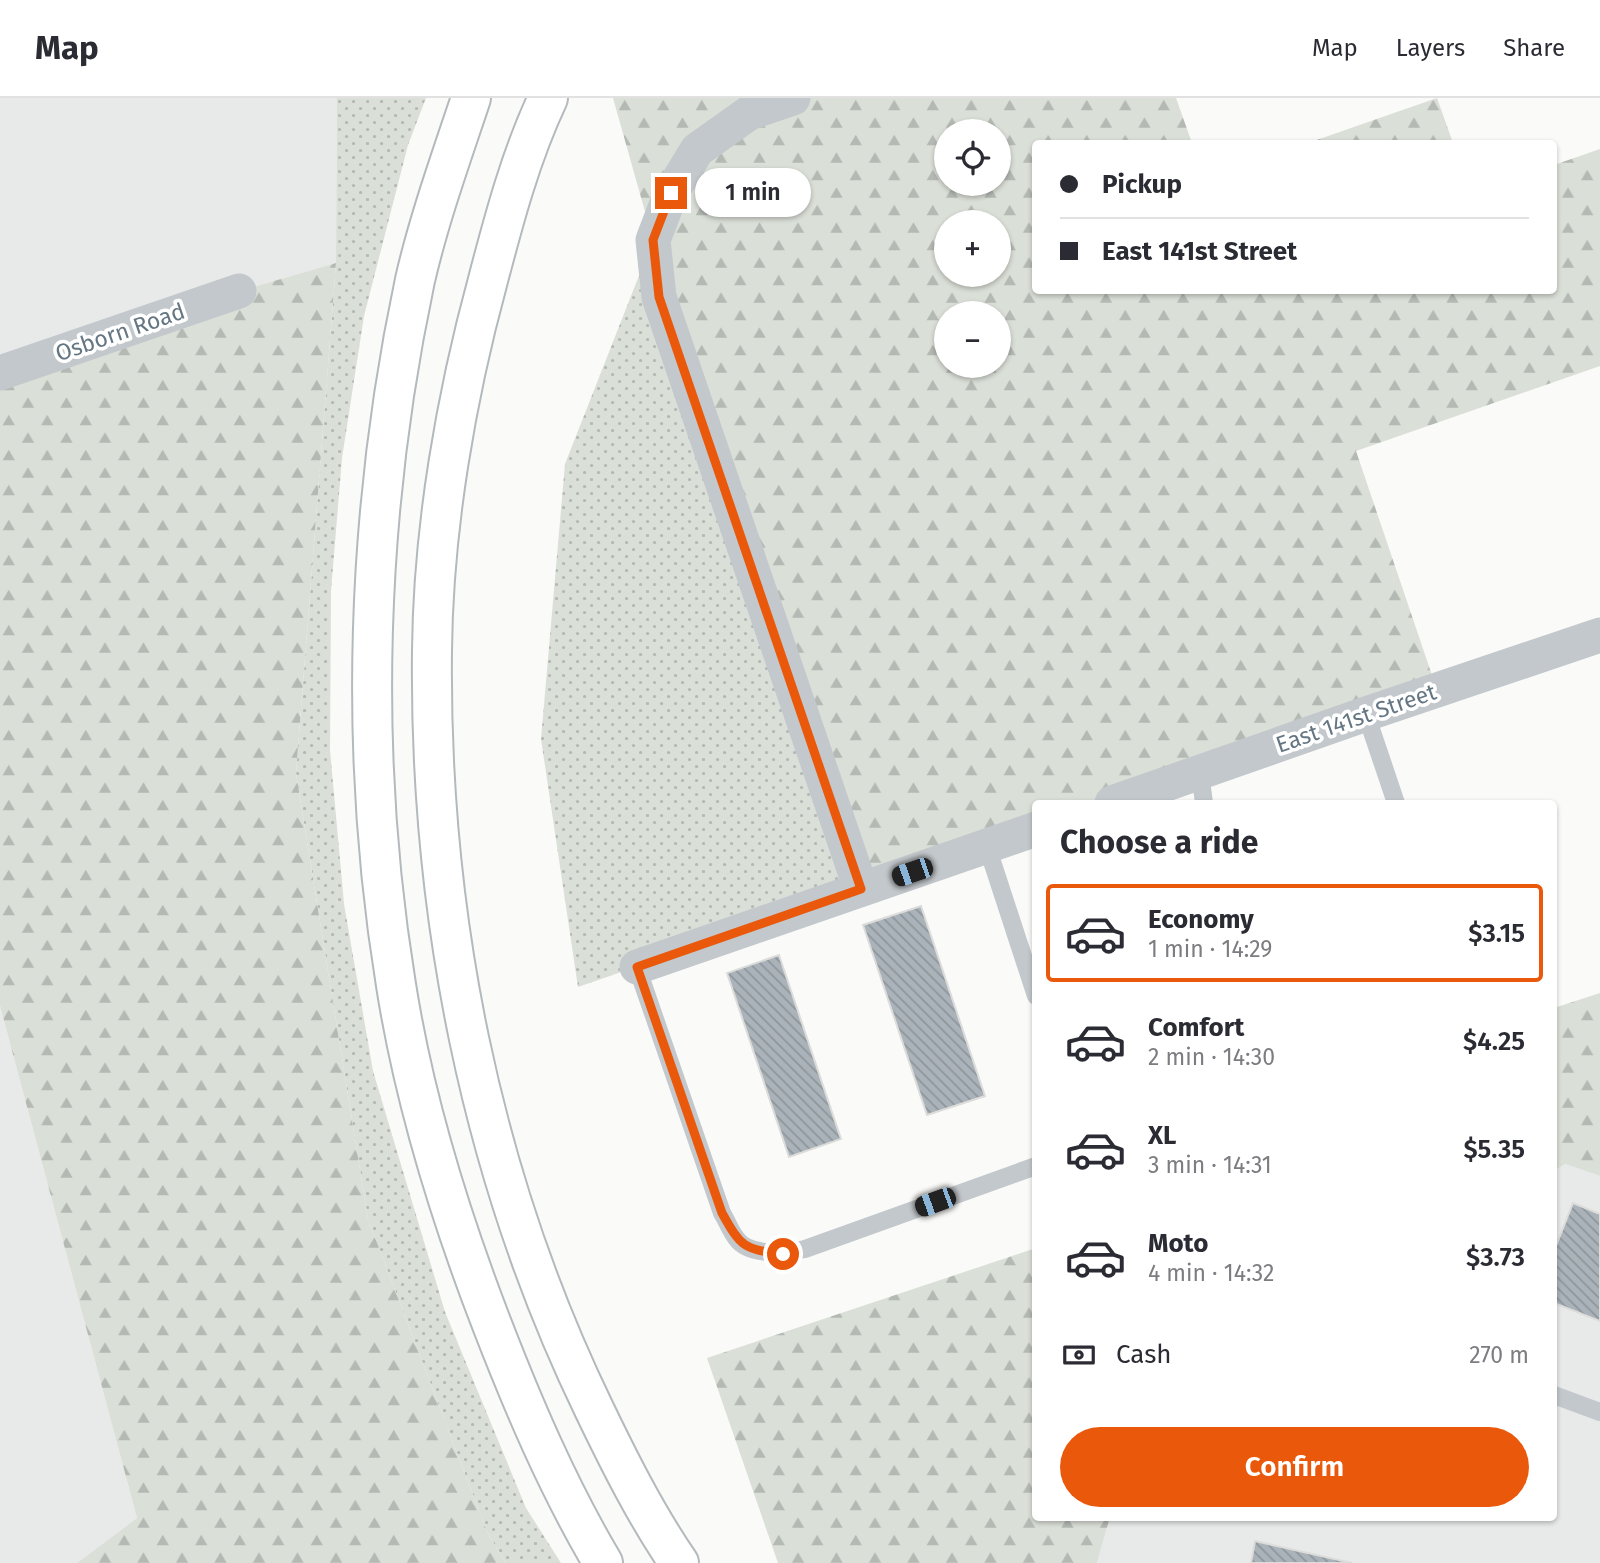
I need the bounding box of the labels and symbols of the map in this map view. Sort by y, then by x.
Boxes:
callout: 1 min [696,168,811,217]
route end [655,177,687,209]
street label: Osborn Road [52,297,188,367]
street label: East 141st Street [1272,677,1441,759]
car [889,855,936,889]
car [912,1185,959,1219]
route start [767,1238,799,1270]

